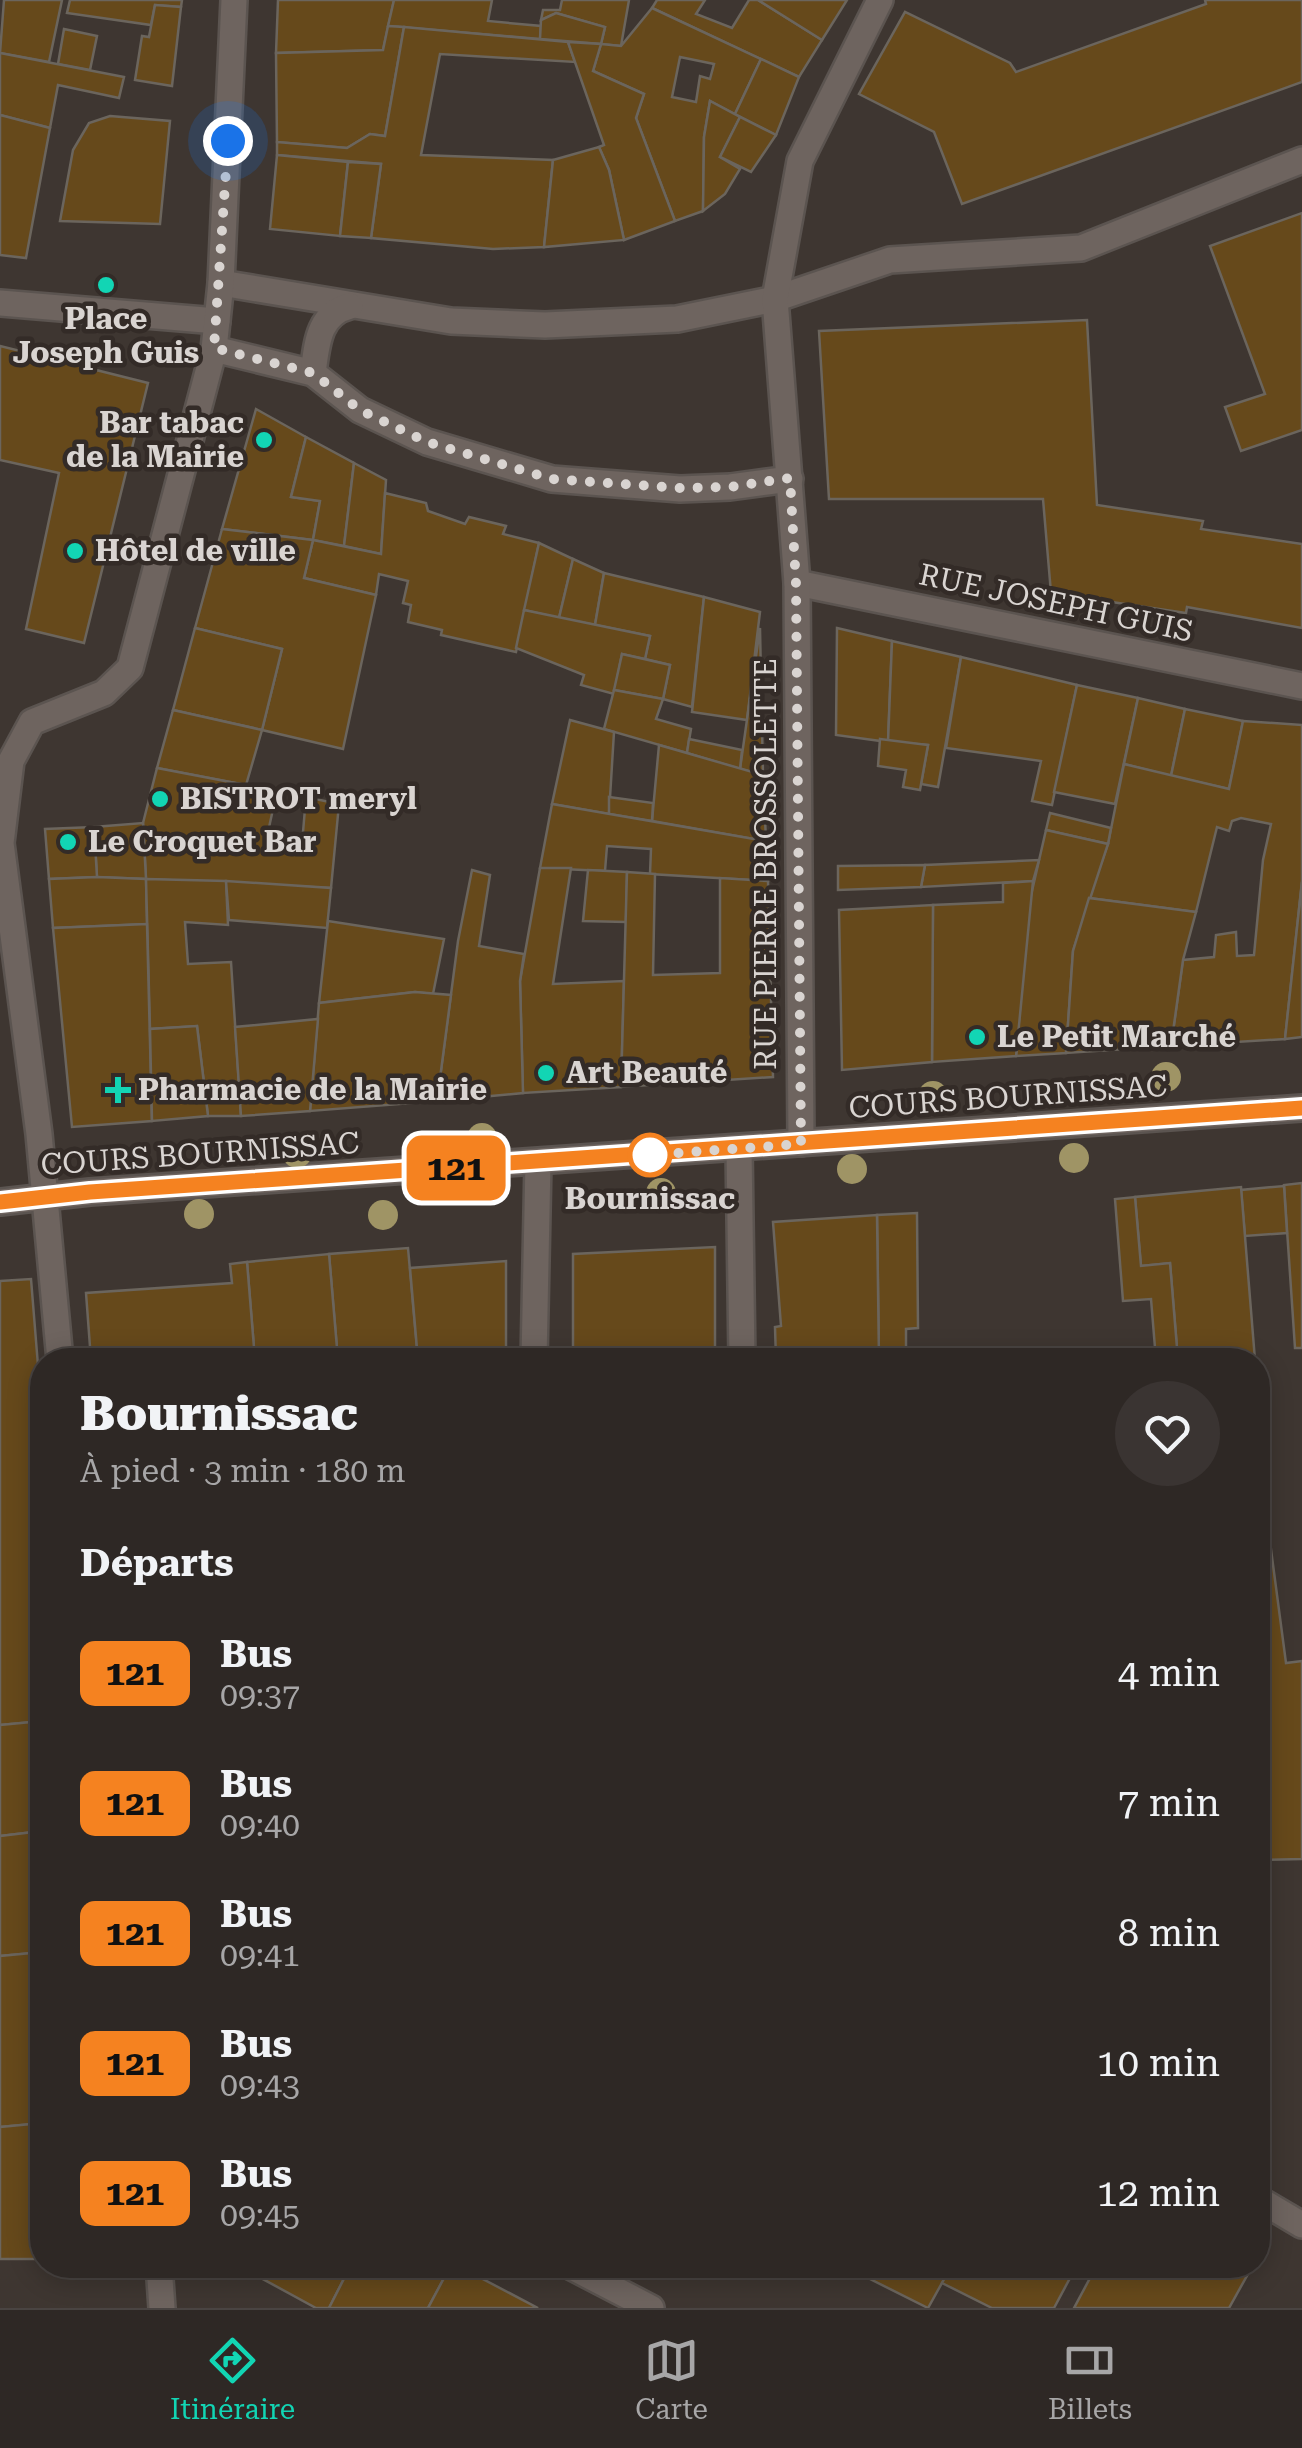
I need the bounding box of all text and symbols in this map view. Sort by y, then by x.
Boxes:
your location [203,116,253,166]
marker: Place Joseph Guis [95,274,117,296]
place label: Place Joseph Guis [13,301,199,370]
place label: Bar tabac de la Mairie [66,405,244,474]
marker: Bar tabac de la Mairie [253,429,275,451]
place label: Hôtel de ville [95,533,296,568]
marker: Hôtel de ville [64,540,86,562]
street label: RUE JOSEPH GUIS [916,556,1196,649]
street label: RUE PIERRE BROSSOLETTE [748,658,783,1070]
place label: BISTROT meryl [180,781,417,816]
marker: BISTROT meryl [149,788,171,810]
place label: Le Croquet Bar [88,824,317,859]
marker: Le Croquet Bar [57,831,79,853]
place label: Le Petit Marché [997,1019,1236,1054]
marker: Le Petit Marché [966,1026,988,1048]
place label: Art Beauté [566,1055,727,1090]
marker: Art Beauté [535,1062,557,1084]
street label: COURS BOURNISSAC [848,1068,1168,1125]
place label: Pharmacie de la Mairie [138,1072,487,1107]
marker: Pharmacie de la Mairie [107,1079,129,1101]
street label: COURS BOURNISSAC [40,1125,360,1182]
marker: Bournissac [629,1134,671,1176]
line badge: 121 [398,1136,514,1200]
text: 121 [427,1148,485,1189]
place label: Bournissac [565,1181,735,1216]
button: heart [1115,1381,1220,1486]
text: Bournissac [80,1386,358,1442]
text: À pied · 3 min · 180 m [80,1452,406,1490]
text: Départs [80,1541,234,1585]
text: Bus [220,1632,292,1676]
text: 4 min [1118,1651,1220,1695]
text: 121 [106,1653,164,1694]
text: 09:37 [220,1676,300,1714]
text: Bus [220,1762,292,1806]
text: 7 min [1118,1781,1220,1825]
text: 121 [106,1783,164,1824]
text: 09:40 [220,1806,300,1844]
text: Bus [220,1892,292,1936]
text: 8 min [1118,1911,1220,1955]
text: 121 [106,1913,164,1954]
text: 09:41 [220,1936,300,1974]
text: Bus [220,2022,292,2066]
text: 10 min [1097,2041,1220,2085]
text: 121 [106,2043,164,2084]
text: 09:43 [220,2066,300,2104]
text: Bus [220,2152,292,2196]
text: 12 min [1097,2171,1220,2215]
text: 121 [106,2173,164,2214]
text: 09:45 [220,2196,300,2234]
tab: Itinéraire [170,2333,295,2426]
tab: Carte [635,2333,708,2426]
tab: Billets [1048,2333,1132,2426]

